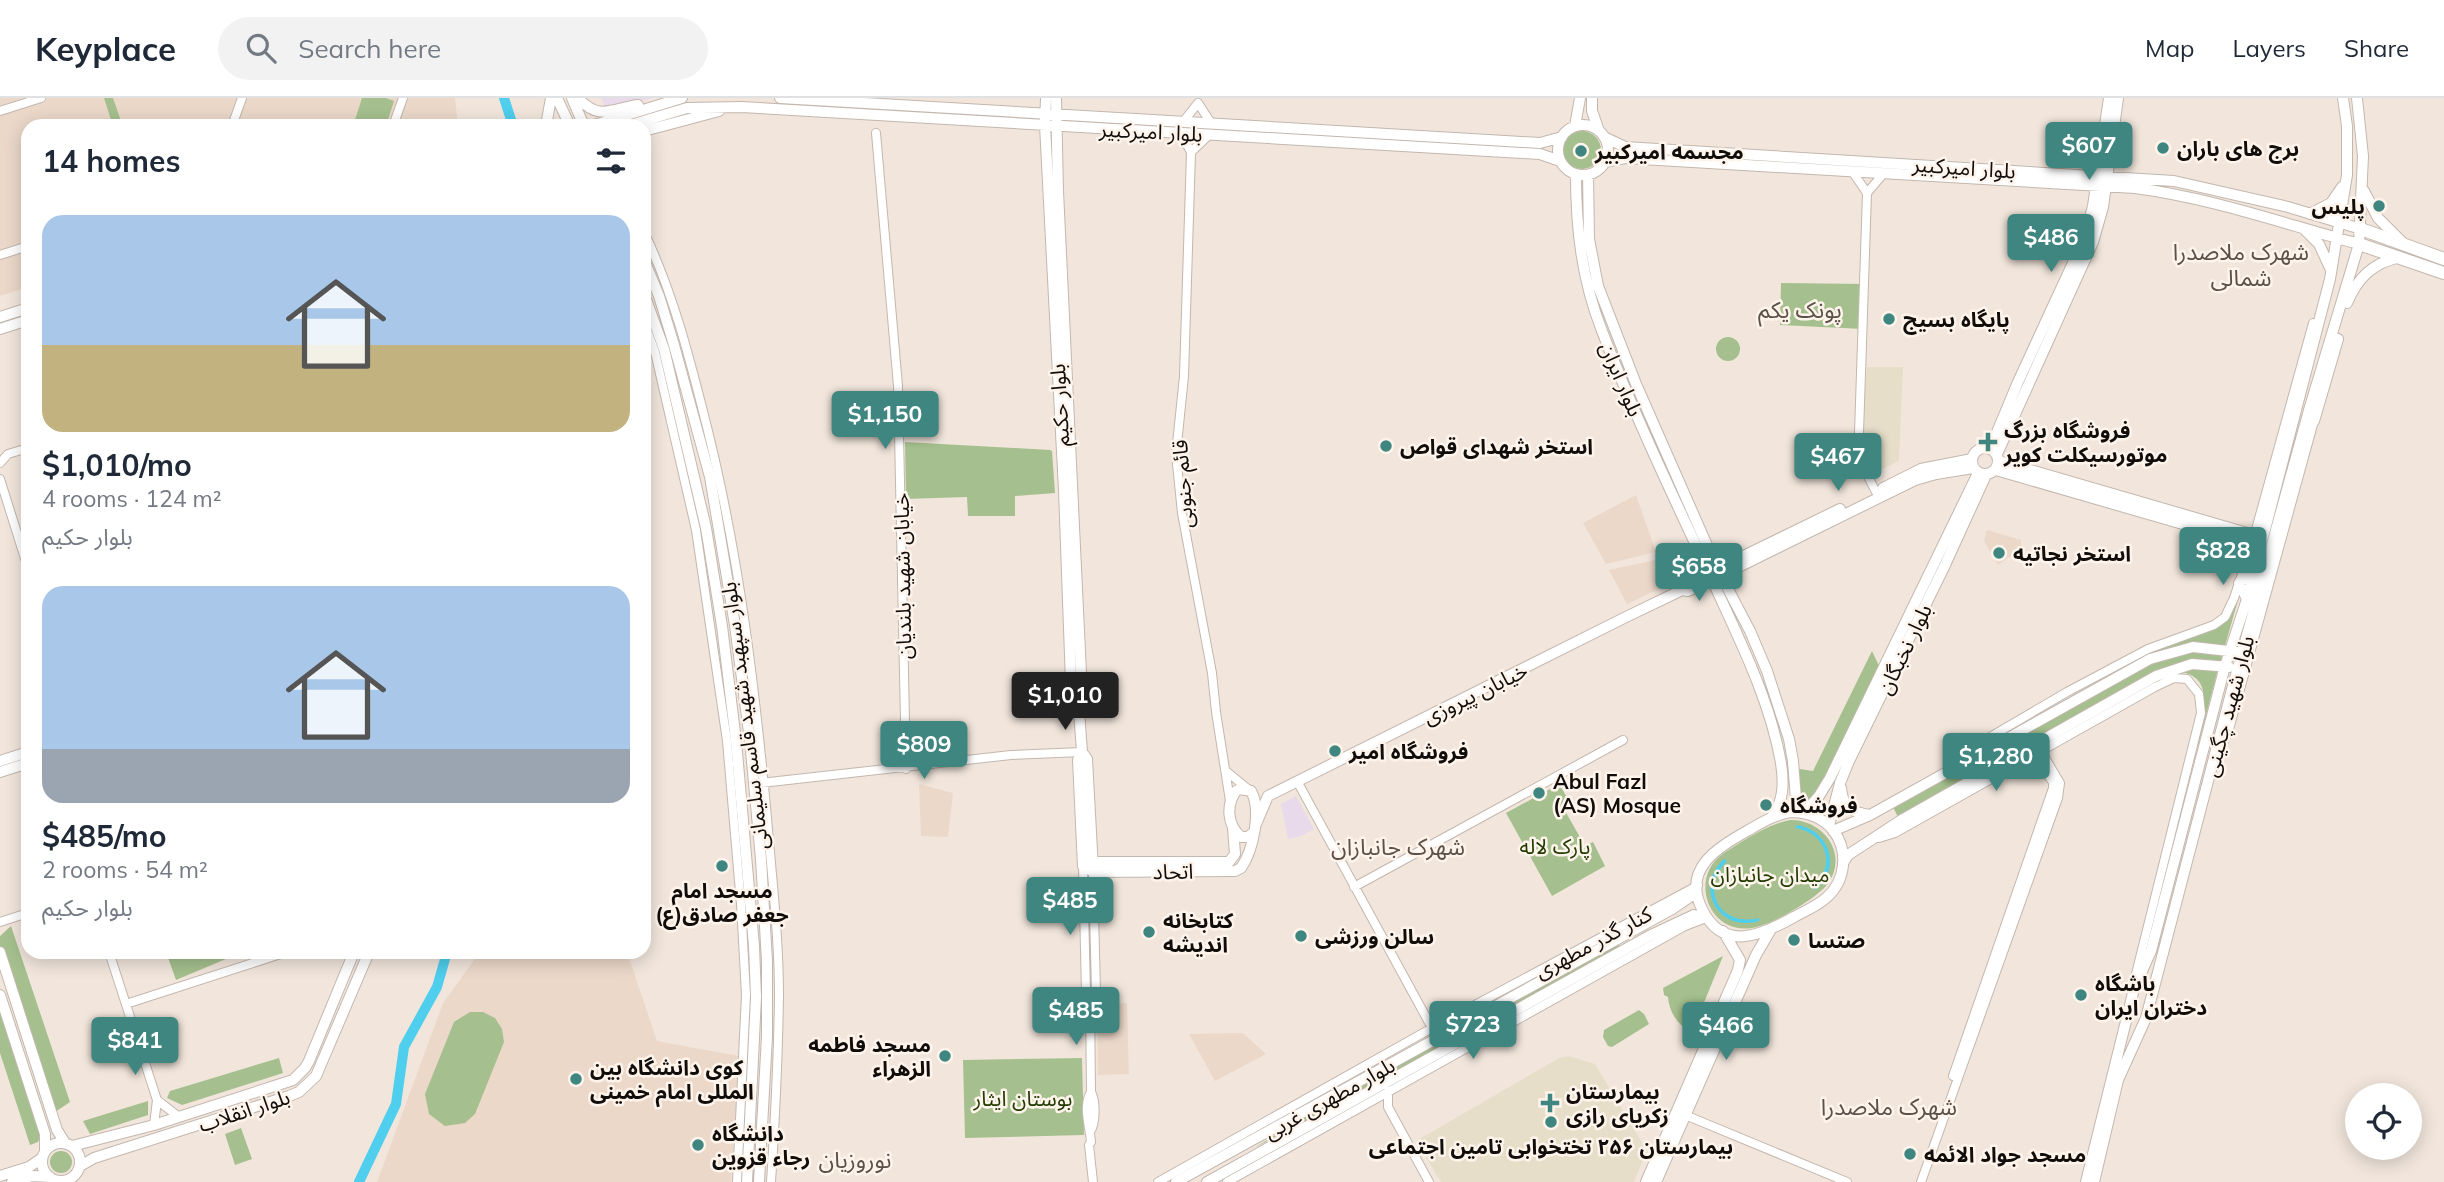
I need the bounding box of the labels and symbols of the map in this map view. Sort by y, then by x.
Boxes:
street label: بلوار امیرکبیر [1098,115,1203,147]
pin: $607 [2048,122,2130,182]
place label: برج های باران [2177,135,2299,164]
place label: مجسمه امیرکبیر [1594,138,1744,164]
marker: برج های باران [2155,140,2171,156]
marker: مجسمه امیرکبیر [1573,143,1589,159]
street label: بلوار امیرکبیر [1911,150,2016,184]
place label: پلیس [2311,193,2365,221]
marker: پلیس [2371,198,2387,214]
pin: $486 [2010,214,2092,274]
district label: شهرک ملاصدرا شمالی [2173,237,2309,292]
district label: پونک یکم [1758,295,1842,327]
place label: پایگاه بسیج [1903,306,2010,335]
marker: پایگاه بسیج [1881,311,1897,327]
street label: بلوار ایران [1595,338,1649,420]
street label: بلوار حکیم [1044,363,1077,447]
pin: $1,150 [828,392,942,451]
place label: فروشگاه بزرگ موتورسیکلت کویر [2003,417,2167,467]
marker: فروشگاه بزرگ موتورسیکلت کویر [1978,432,1998,452]
place label: استخر شهدای قواص [1400,433,1593,459]
pin: $467 [1797,434,1879,493]
street label: قائم جنوبی [1166,438,1201,529]
marker: استخر شهدای قواص [1378,438,1394,454]
street label: خیابان شهید بلندیان [888,492,916,660]
pin: $828 [2182,528,2264,587]
place label: استخر نجاتیه [2013,540,2131,566]
pin: $658 [1658,544,1740,603]
marker: استخر نجاتیه [1991,545,2007,561]
street label: بلوار سپهبد شهید قاسم سلیمانی [715,580,776,851]
street label: بلوار نخبگان [1871,600,1937,698]
street label: بلوار شهید چگینی [2197,633,2260,780]
street label: خیابان پیروزی [1418,656,1532,731]
pin: $1,010 [1008,672,1122,732]
pin: $809 [883,722,965,781]
pin: $1,280 [1939,734,2053,793]
place label: فروشگاه امیر [1348,738,1468,764]
marker: فروشگاه امیر [1327,743,1343,759]
place label: Abul Fazl (AS) Mosque [1553,768,1681,818]
marker: Abul Fazl (AS) Mosque [1531,785,1547,801]
place label: فروشگاه [1780,792,1858,818]
marker: فروشگاه [1758,797,1774,813]
district label: شهرک جانبازان [1331,832,1465,861]
park label: پارک لاله [1519,833,1591,860]
marker: مسجد امام جعفر صادق(ع) [714,858,730,874]
street label: اتحاد [1152,858,1194,884]
park label: میدان جانبازان [1711,861,1829,887]
place label: مسجد امام جعفر صادق(ع) [655,877,789,930]
pin: $485 [1029,878,1111,937]
street label: کنار گذر مطهری [1530,900,1656,984]
place label: کتابخانه اندیشه [1163,907,1234,957]
place label: سالن ورزشی [1315,923,1434,949]
marker: کتابخانه اندیشه [1141,924,1157,940]
place label: صتسا [1808,927,1865,953]
marker: سالن ورزشی [1293,928,1309,944]
marker: صتسا [1786,932,1802,948]
place label: باشگاه دختران ایران [2095,970,2207,1020]
marker: باشگاه دختران ایران [2073,987,2089,1003]
pin: $485 [1035,988,1117,1047]
pin: $723 [1432,1002,1514,1061]
pin: $466 [1685,1002,1767,1062]
pin: $841 [94,1018,176,1077]
place label: مسجد فاطمه الزهراء [808,1031,931,1081]
marker: مسجد فاطمه الزهراء [937,1048,953,1064]
street label: بلوار مطهری غربی [1259,1051,1399,1145]
place label: کوی دانشگاه بین المللی امام خمینی [590,1054,754,1108]
marker: کوی دانشگاه بین المللی امام خمینی [568,1071,584,1087]
place label: بیمارستان زکریای رازی [1566,1078,1669,1128]
street label: بلوار انقلاب [195,1083,293,1137]
park label: بوستان ایثار [973,1085,1072,1111]
district label: شهرک ملاصدرا [1821,1092,1957,1121]
marker: بیمارستان زکریای رازی [1540,1093,1560,1113]
marker: بیمارستان ۲۵۶ تختخوابی تامین اجتماعی [1543,1114,1559,1130]
place label: دانشگاه رجاء قزوین [712,1120,810,1170]
place label: بیمارستان ۲۵۶ تختخوابی تامین اجتماعی [1369,1133,1733,1159]
marker: دانشگاه رجاء قزوین [690,1137,706,1153]
place label: مسجد جواد الائمه [1924,1141,2086,1167]
district label: نوروزیان [819,1145,891,1174]
marker: مسجد جواد الائمه [1902,1146,1918,1162]

